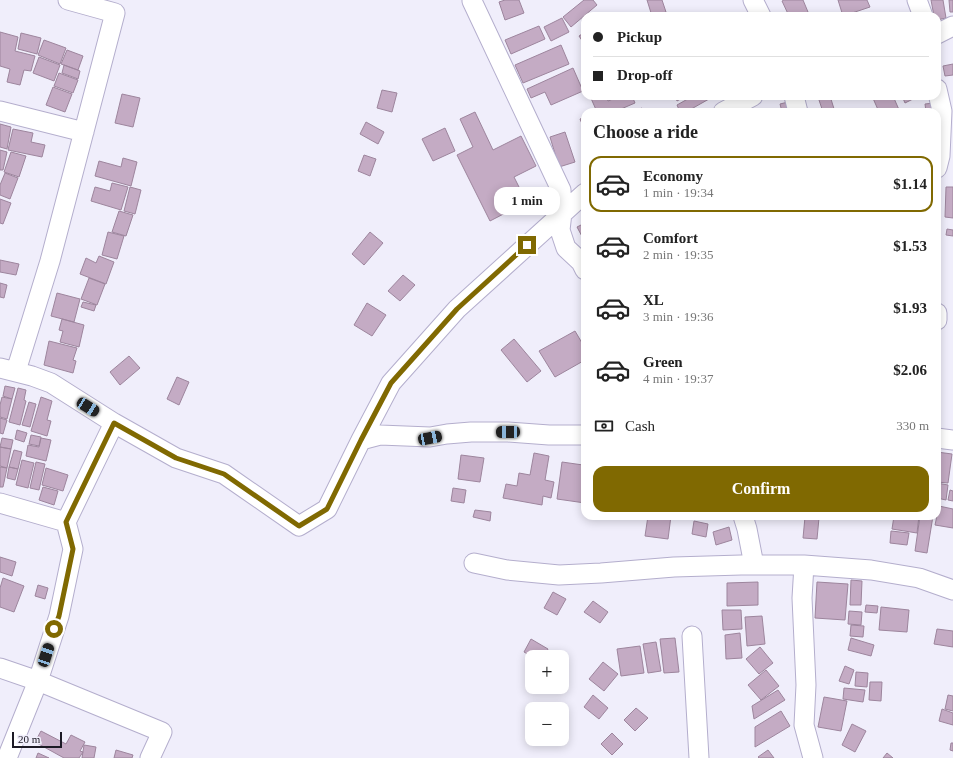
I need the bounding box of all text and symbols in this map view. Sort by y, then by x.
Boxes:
text: Pickup [617,29,662,45]
text: Drop-off [617,67,673,83]
text: Choose a ride [593,122,698,142]
icon: car [595,166,631,202]
text: Economy [643,168,703,184]
text: $1.14 [893,176,927,192]
text: 1 min · 19:34 [643,185,713,200]
callout: 1 min [494,187,560,215]
text: 1 min [511,193,543,208]
icon: car [595,228,631,264]
text: Comfort [643,230,698,246]
route end [518,236,536,254]
text: $1.53 [893,238,927,254]
text: 2 min · 19:35 [643,247,713,262]
icon: car [595,290,631,326]
text: XL [643,292,664,308]
text: $1.93 [893,300,927,316]
text: 3 min · 19:36 [643,309,713,324]
icon: car [595,352,631,388]
text: Green [643,354,683,370]
text: $2.06 [893,362,927,378]
text: 4 min · 19:37 [643,371,713,386]
car [75,396,101,418]
icon: cash [593,415,615,437]
text: Cash [625,418,655,434]
text: 330 m [896,418,929,433]
car [496,426,520,438]
car [417,430,443,446]
button: Confirm [593,466,929,512]
route start [45,620,63,638]
car [37,642,55,668]
map controls [525,650,569,746]
button: + [525,650,569,694]
button: − [525,702,569,746]
scale bar [12,730,62,749]
text: 20 m [18,733,40,745]

